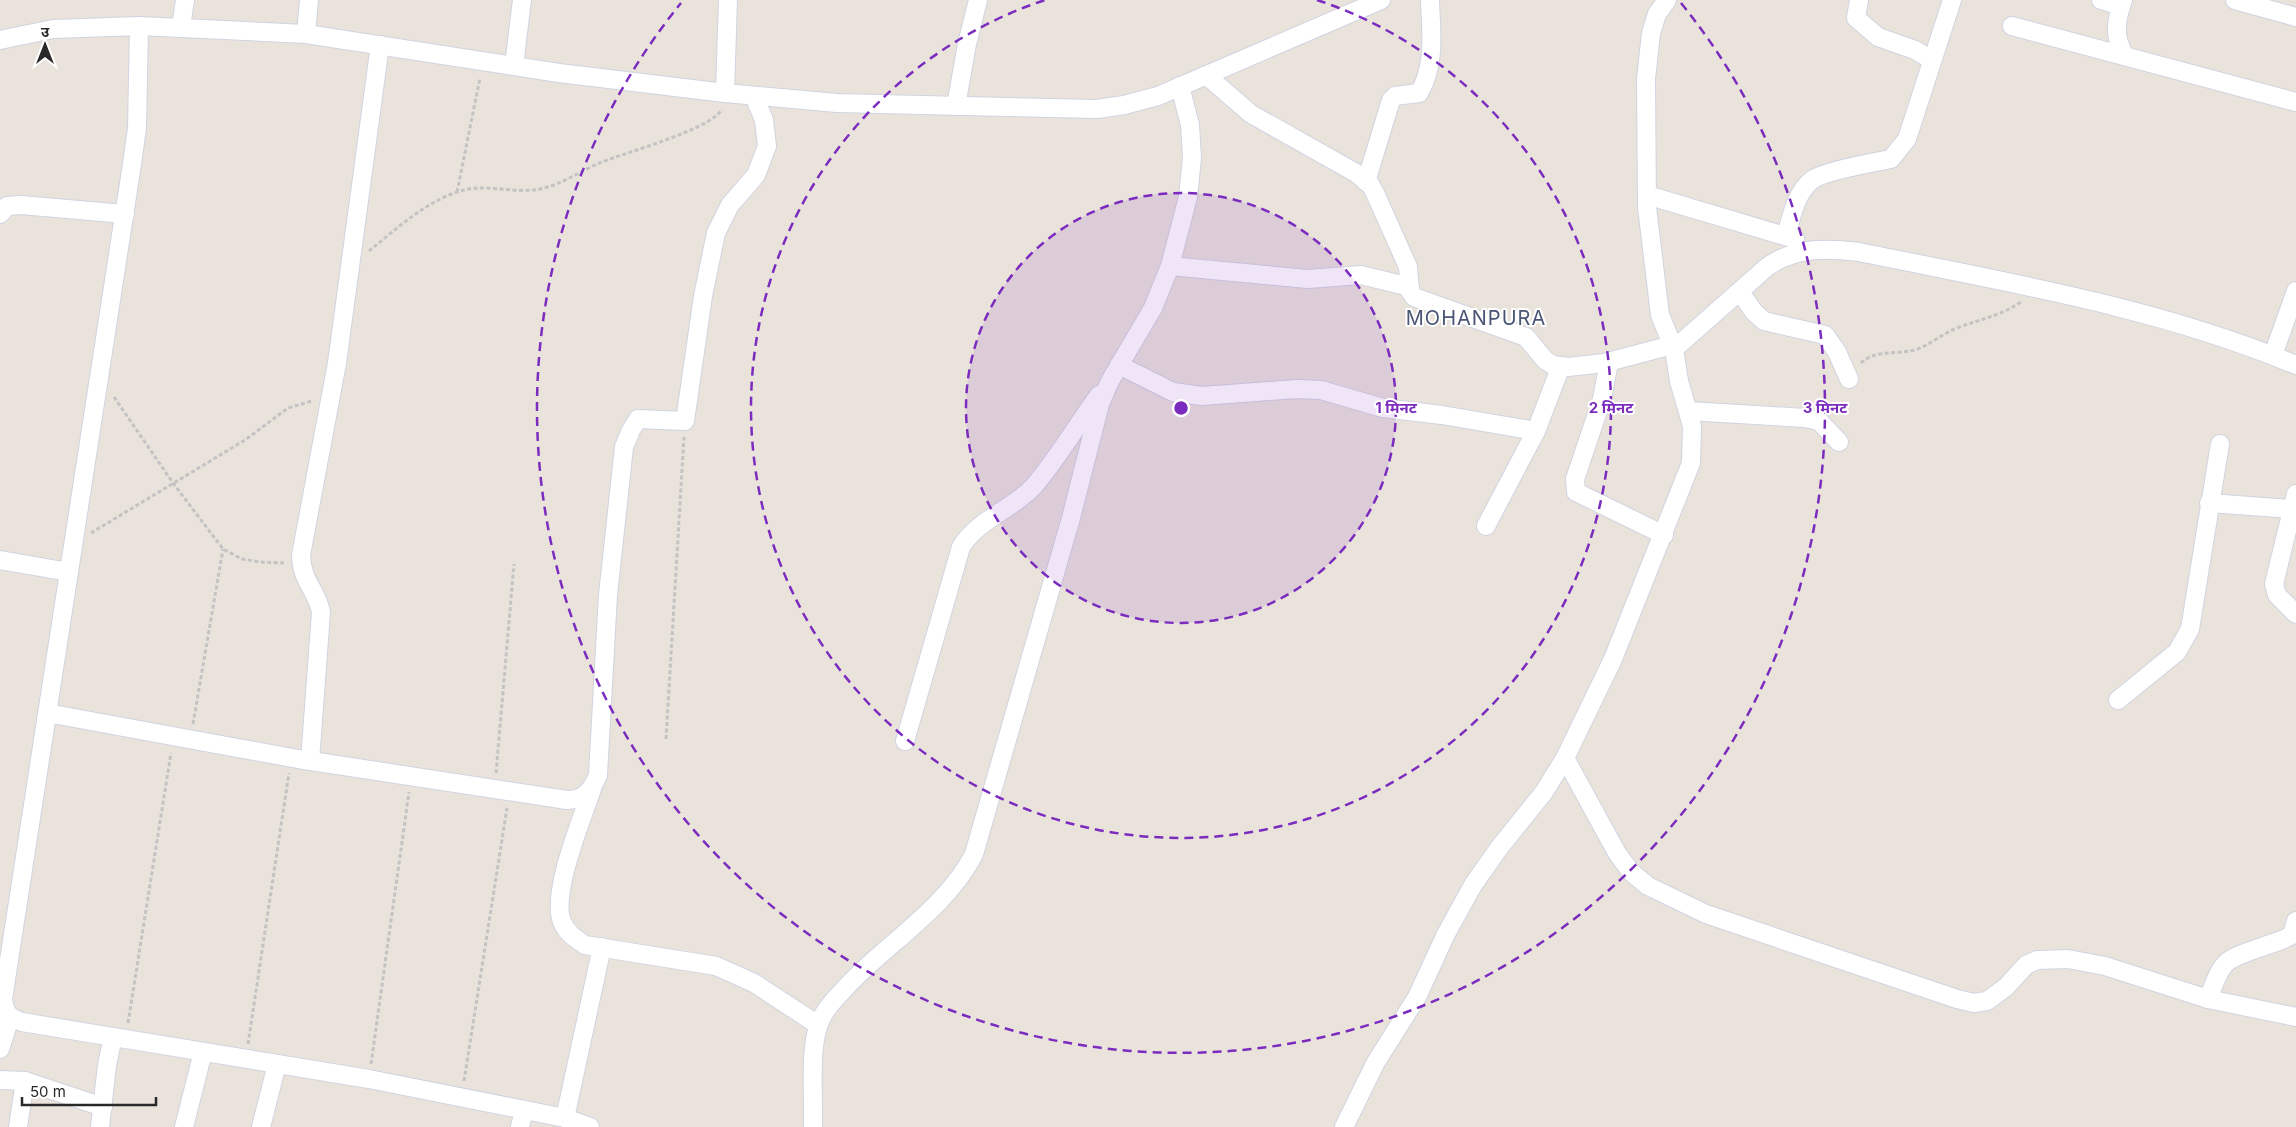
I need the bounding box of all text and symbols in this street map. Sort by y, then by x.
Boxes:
north arrow [20,20,70,70]
text: उ [41,23,50,40]
district label: MOHANPURA [1406,306,1546,330]
text: 1 मिनट [1375,398,1418,417]
text: 2 मिनट [1589,398,1634,417]
text: 3 मिनट [1803,398,1848,417]
centre of rings [1172,399,1190,417]
scale bar [22,1074,156,1106]
text: 50 m [30,1082,66,1101]

